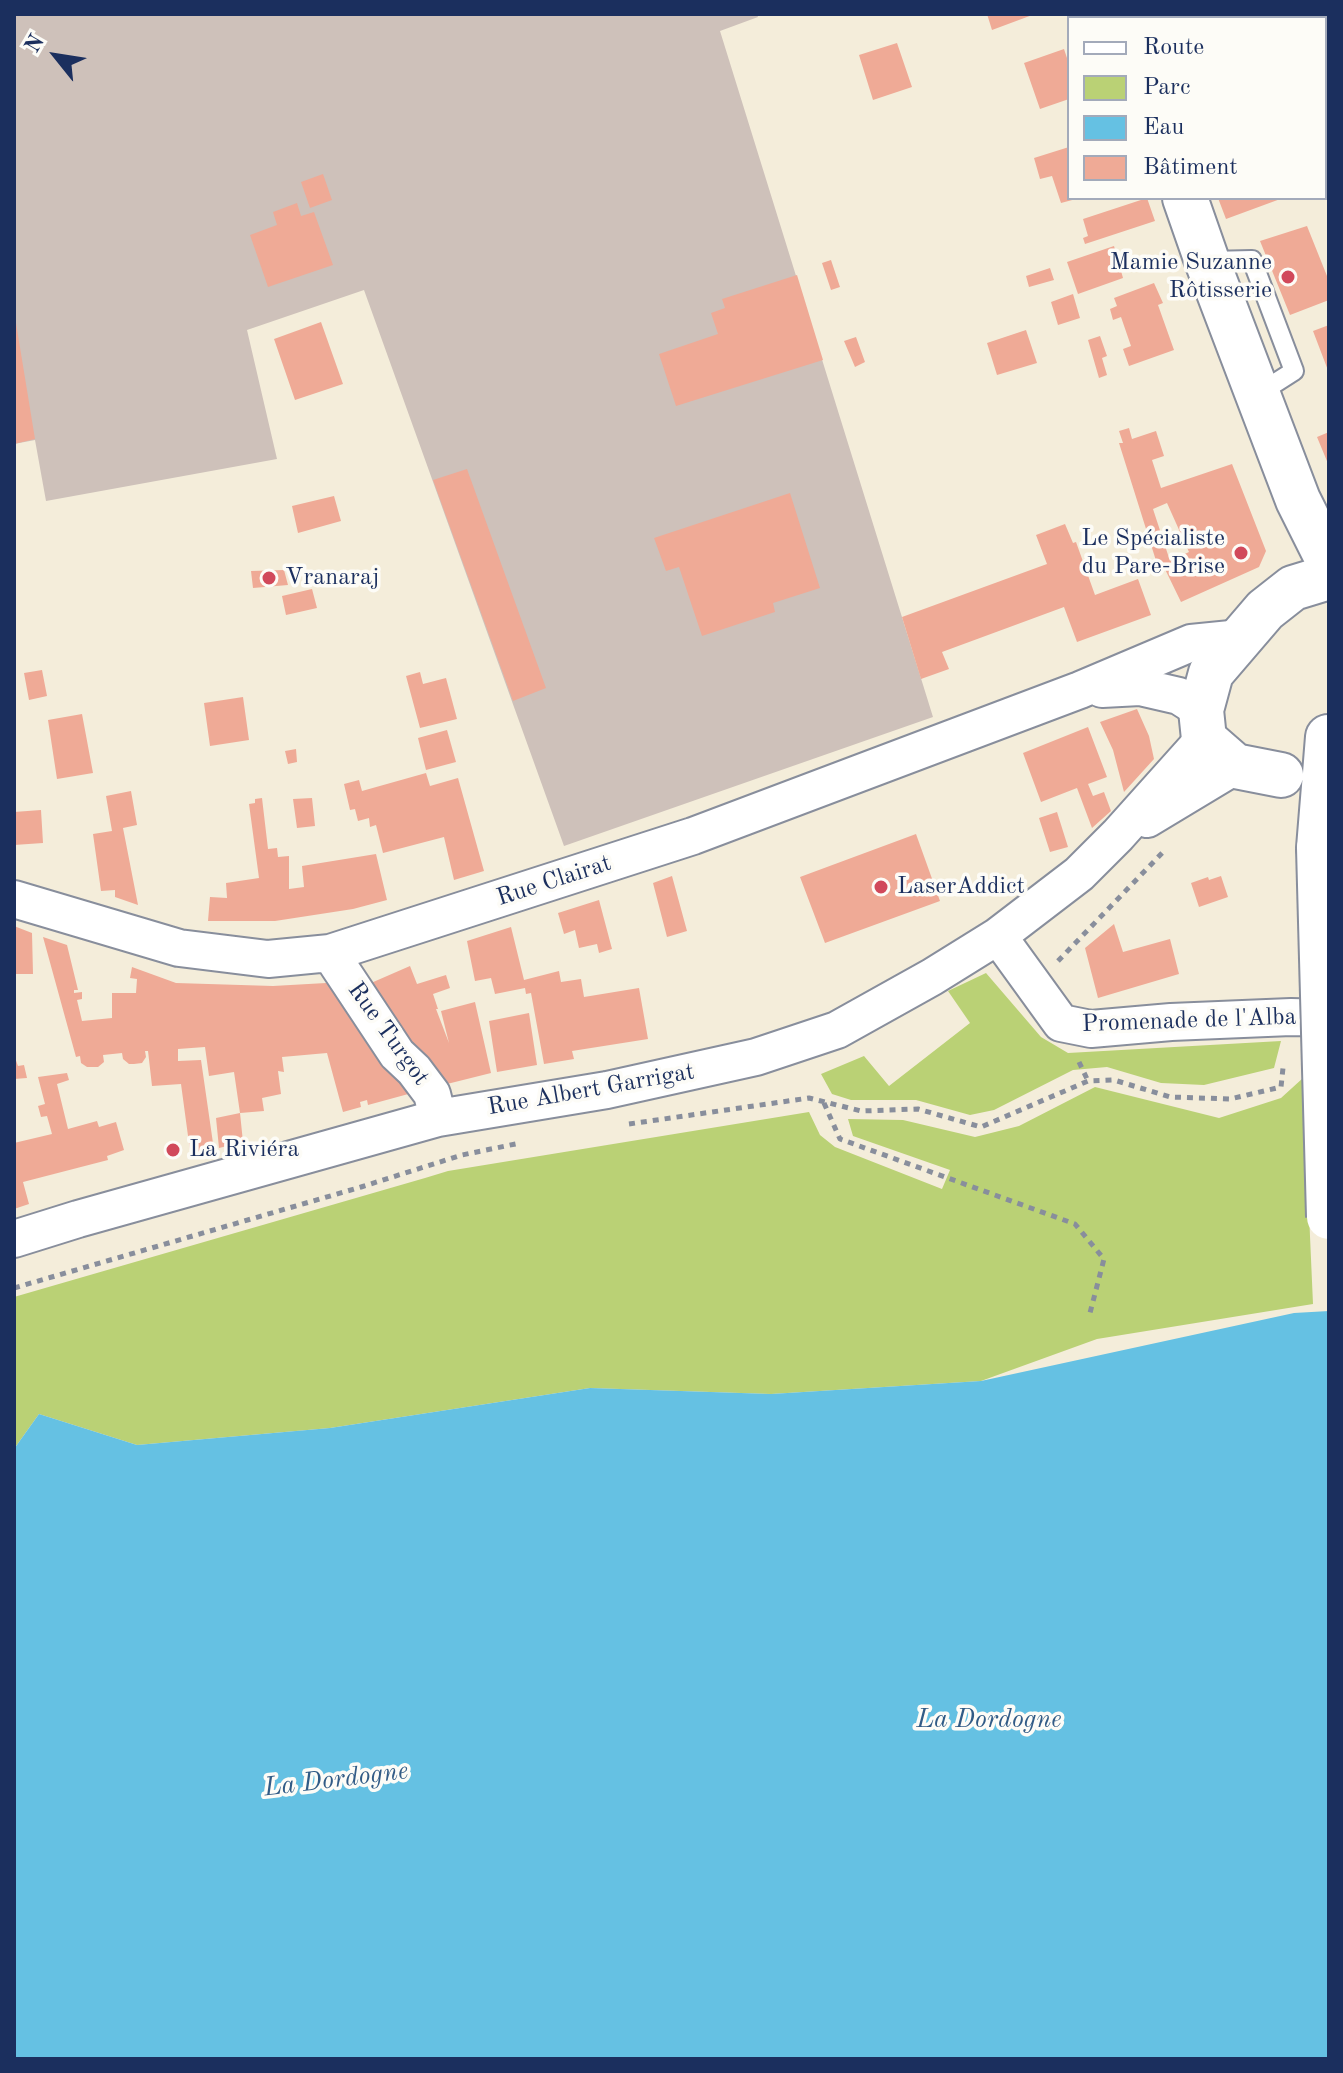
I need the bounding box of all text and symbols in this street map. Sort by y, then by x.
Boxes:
north arrow [16,16,96,96]
legend [1067,16,1327,200]
text: N [21,31,49,57]
text: Route [1143,36,1204,60]
text: Parc [1143,76,1190,100]
text: Eau [1143,116,1184,140]
text: Bâtiment [1143,156,1238,180]
place label: Mamie Suzanne Rôtisserie [1110,249,1272,305]
marker: Mamie Suzanne Rôtisserie [1279,268,1297,286]
place label: Le Spécialiste du Pare-Brise [1081,525,1225,581]
marker: Le Spécialiste du Pare-Brise [1232,544,1250,562]
place label: Vranaraj [285,564,379,592]
marker: Vranaraj [260,569,278,587]
street label: Rue Clairat [493,849,615,913]
place label: LaserAddict [897,873,1025,901]
marker: LaserAddict [872,878,890,896]
street label: Rue Turgot [341,977,435,1091]
street label: Promenade de l'Alba [1081,1003,1297,1039]
street label: Rue Albert Garrigat [485,1058,697,1122]
place label: La Riviéra [189,1136,299,1164]
marker: La Riviéra [164,1141,182,1159]
water label: La Dordogne [916,1704,1062,1736]
water label: La Dordogne [262,1756,410,1804]

